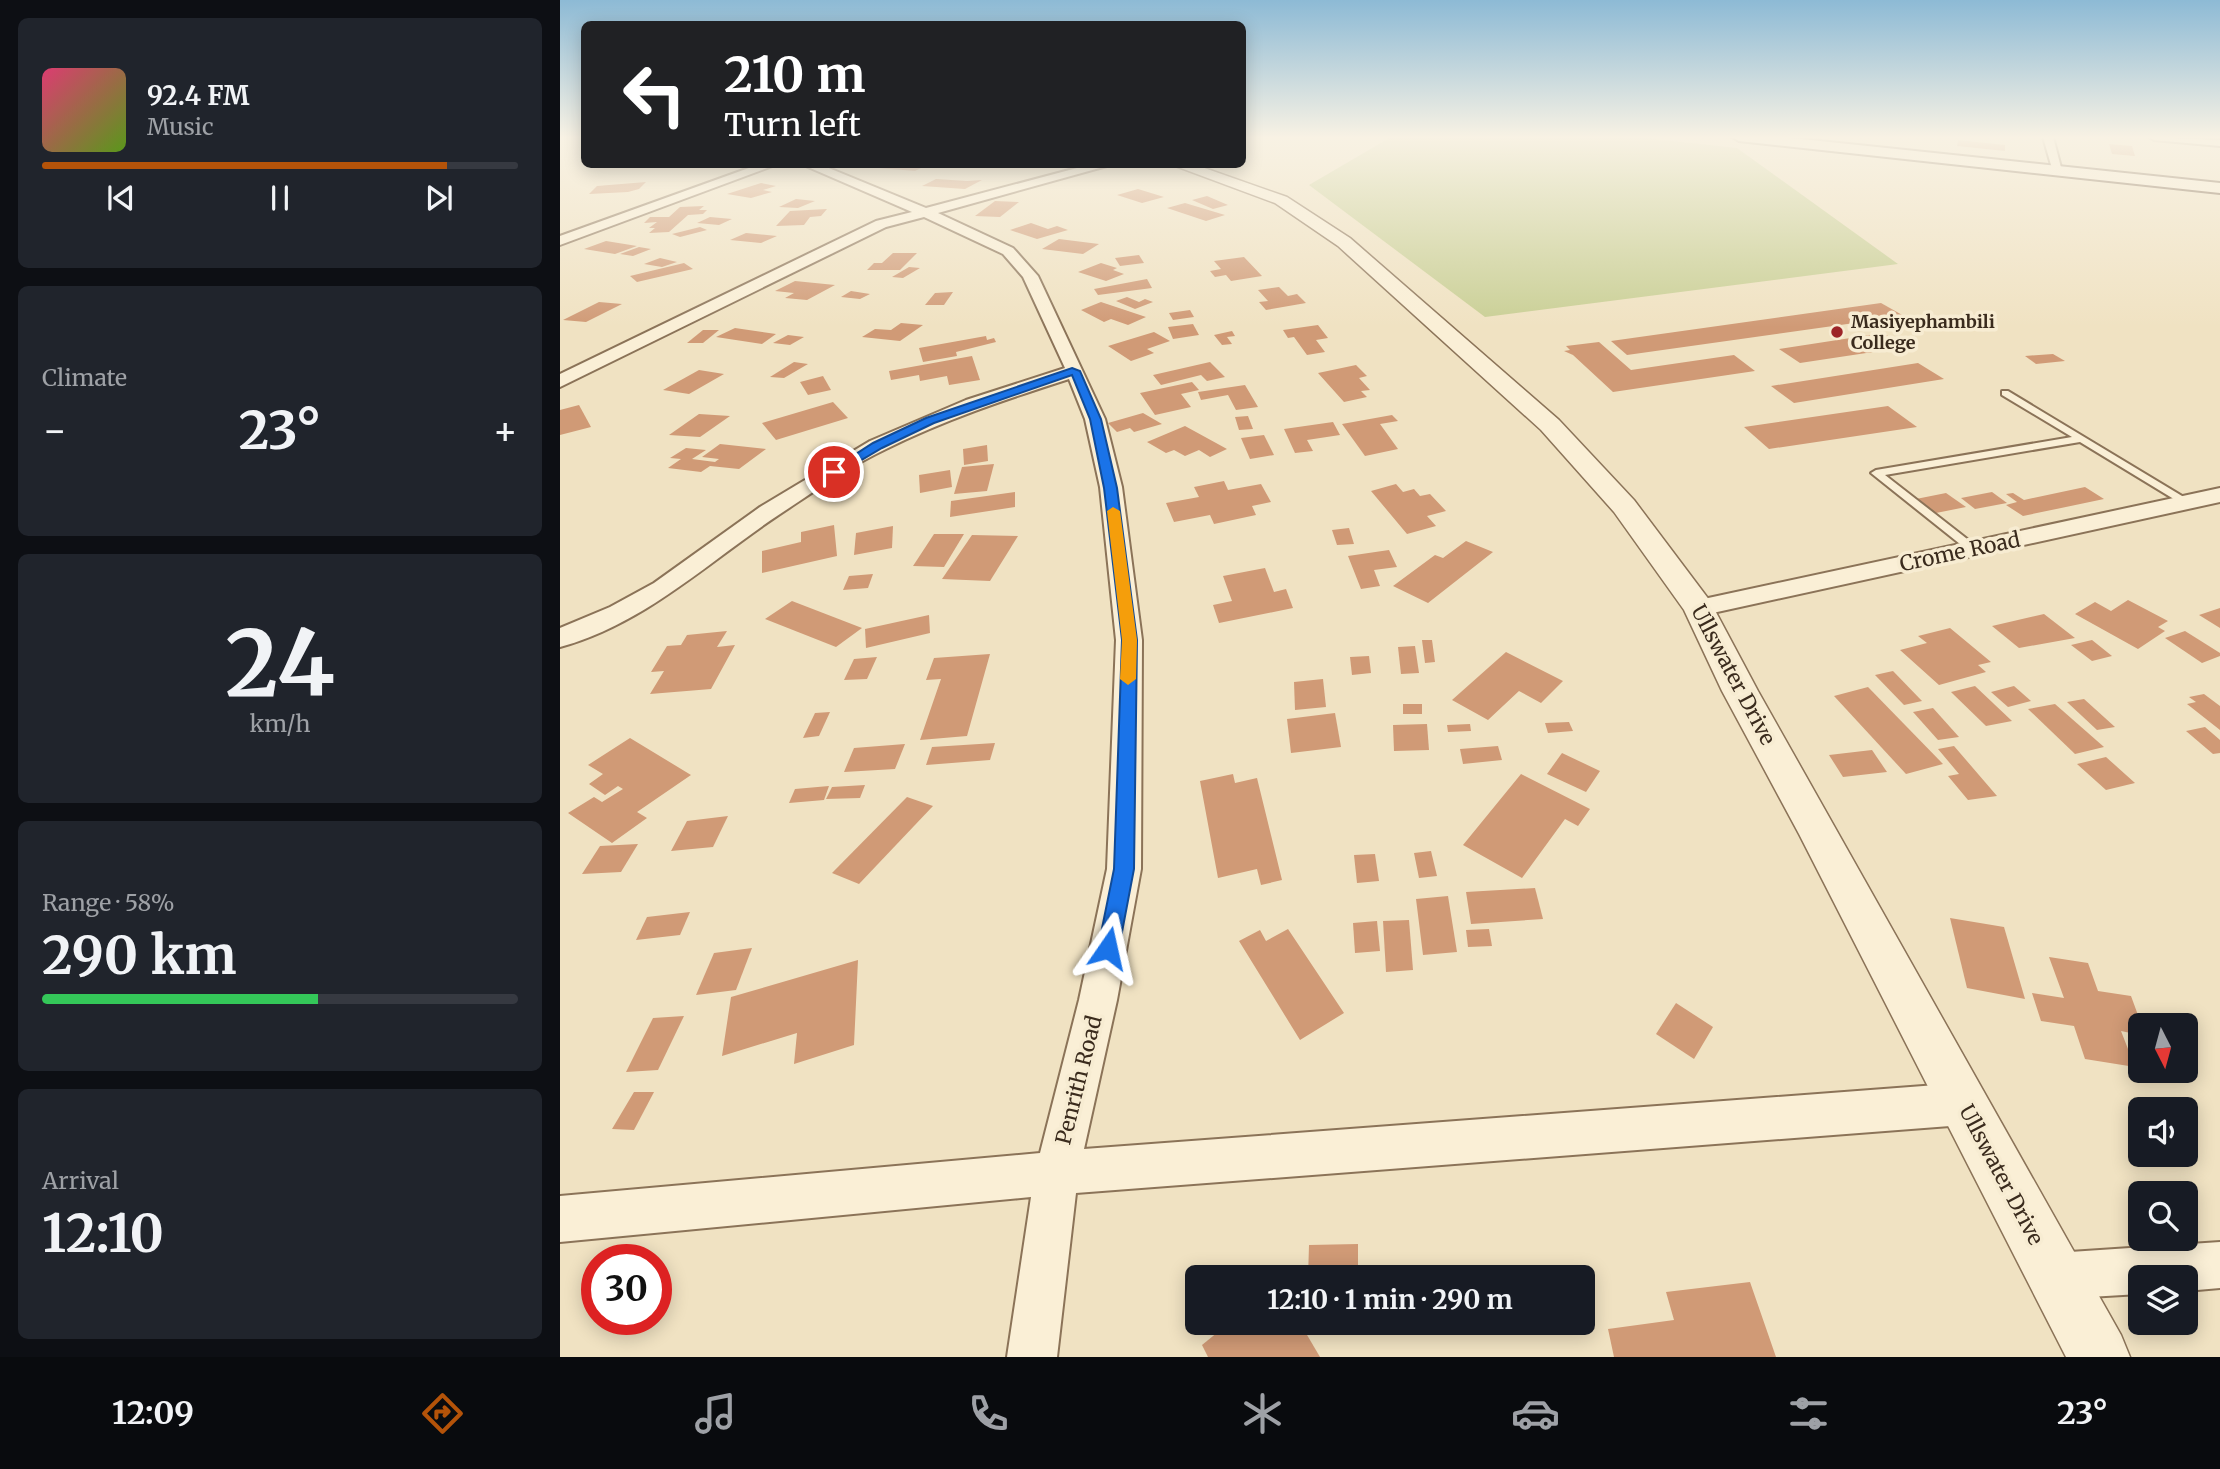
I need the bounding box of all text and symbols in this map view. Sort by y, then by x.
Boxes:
text: 210 m [724,44,865,105]
icon: left [609,49,700,140]
text: 92.4 FM [147,79,250,112]
text: Turn left [724,105,861,145]
text: Music [147,112,214,141]
icon: previous [102,179,140,217]
icon: pause [261,179,299,217]
icon: next [420,179,458,217]
place label: Masiyephambili College [1851,310,1995,354]
marker: Masiyephambili College [1829,324,1845,340]
text: Climate [42,363,127,392]
text: 23° [239,398,321,463]
text: − [42,407,67,454]
text: + [493,407,518,454]
pin [804,442,864,502]
icon: arrive [815,453,853,491]
street label: Crome Road [1897,526,2023,577]
street label: Ullswater Drive [1685,600,1782,750]
text: 24 [225,606,335,721]
text: km/h [250,709,310,738]
text: Range · 58% [42,888,175,917]
position arrow [1071,911,1145,985]
text: 290 km [42,923,237,988]
street label: Penrith Road [1049,1012,1108,1147]
north arrow [2128,1013,2198,1083]
map controls [2128,1013,2198,1335]
button: sound [2128,1097,2198,1167]
street label: Ullswater Drive [1953,1100,2050,1250]
text: Arrival [42,1166,119,1195]
button: search [2128,1181,2198,1251]
text: 12:10 [42,1201,164,1266]
speed limit sign: 30 [581,1244,672,1335]
button: layers [2128,1265,2198,1335]
text: 12:10 · 1 min · 290 m [1267,1283,1513,1316]
icon: directions [418,1389,467,1438]
icon: music [691,1389,740,1438]
icon: phone [964,1389,1013,1438]
icon: climate [1238,1389,1287,1438]
icon: car [1511,1389,1560,1438]
icon: filters [1784,1389,1833,1438]
text: 12:09 [112,1393,194,1433]
text: 23° [2057,1393,2108,1433]

